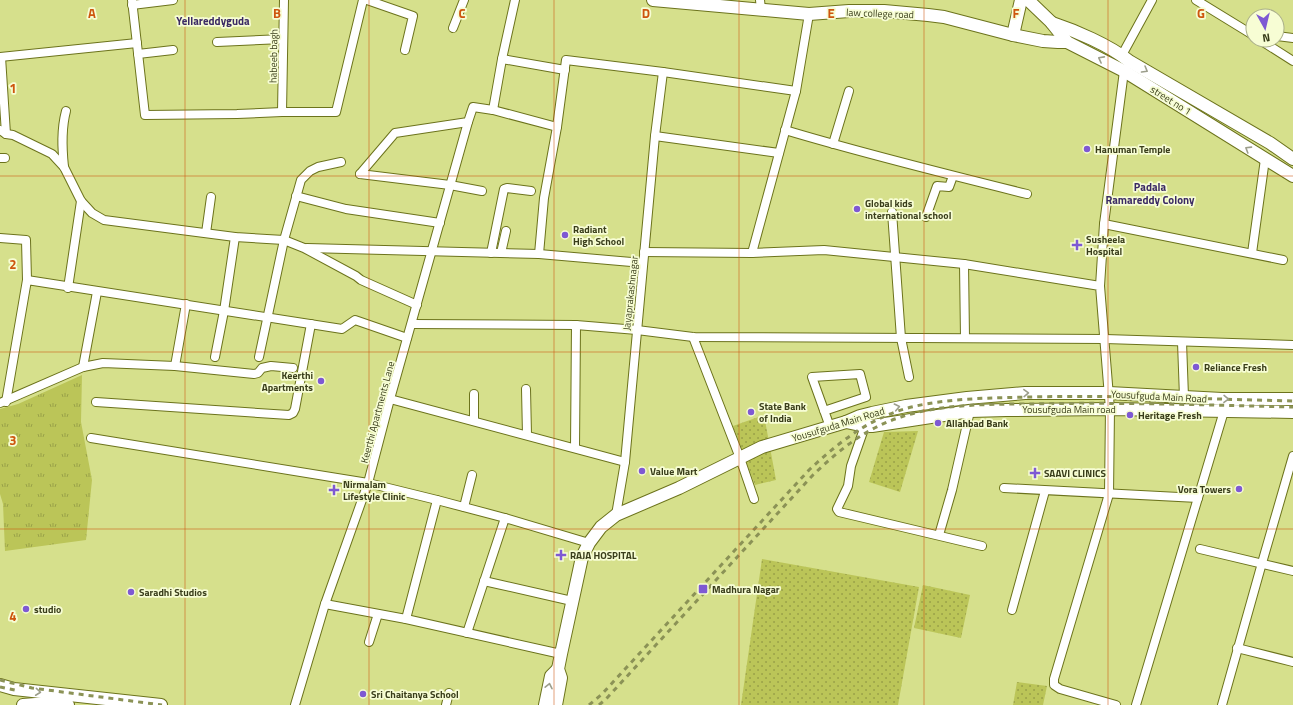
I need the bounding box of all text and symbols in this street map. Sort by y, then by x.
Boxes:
text: A [88,3,96,23]
text: B [273,3,281,23]
text: C [458,3,466,23]
text: D [642,3,650,23]
text: E [827,3,835,23]
text: F [1013,3,1020,23]
text: G [1197,3,1205,23]
street label: law college road [846,5,914,22]
north arrow [1245,8,1285,48]
district label: Yellareddyguda [176,13,250,29]
street label: habeeb bagh [266,29,281,83]
text: N [1262,29,1271,46]
one-way arrow [1098,56,1105,64]
one-way arrow [1141,65,1148,72]
text: 1 [9,78,17,98]
street label: street no 1 [1147,82,1194,119]
place label: Hanuman Temple [1095,142,1170,157]
marker: Hanuman Temple [1082,144,1092,154]
one-way arrow [1245,146,1252,153]
district label: Padala Ramareddy Colony [1105,179,1195,208]
place label: Global kids international school [865,196,952,223]
marker: Global kids international school [852,204,862,214]
place label: Radiant High School [573,222,624,249]
marker: Radiant High School [560,230,570,240]
place label: Susheela Hospital [1086,232,1125,259]
marker: Susheela Hospital [1071,239,1083,251]
text: 2 [9,254,17,274]
street label: Jayaprakashnagar [619,254,642,331]
street label: Keerthi Apartments Lane [357,360,398,465]
place label: Reliance Fresh [1204,360,1267,375]
marker: Reliance Fresh [1191,362,1201,372]
place label: Keerthi Apartments [262,368,313,395]
marker: Keerthi Apartments [316,376,326,386]
street label: Yousufguda Main Road [1111,386,1207,407]
one-way arrow [1023,389,1029,398]
one-way arrow [1223,395,1229,403]
place label: State Bank of India [759,399,807,426]
street label: Yousufguda Main road [1022,402,1116,417]
street label: Yousufguda Main Road [790,403,886,446]
one-way arrow [894,404,900,412]
marker: State Bank of India [746,407,756,417]
place label: Heritage Fresh [1138,408,1202,423]
marker: Heritage Fresh [1125,410,1135,420]
place label: Allahbad Bank [946,416,1009,431]
marker: Allahbad Bank [933,418,943,428]
text: 3 [9,430,17,450]
place label: Value Mart [650,464,698,479]
marker: Value Mart [637,466,647,476]
place label: SAAVI CLINICS [1044,466,1106,481]
marker: SAAVI CLINICS [1029,467,1041,479]
place label: Nirmalam Lifestyle Clinic [343,477,406,504]
place label: Vora Towers [1178,482,1231,497]
marker: Nirmalam Lifestyle Clinic [328,484,340,496]
marker: Vora Towers [1234,484,1244,494]
place label: RAJA HOSPITAL [570,548,637,563]
marker: RAJA HOSPITAL [555,549,567,561]
place label: Madhura Nagar [712,582,780,597]
marker: Madhura Nagar [697,583,709,595]
place label: Saradhi Studios [139,585,207,600]
marker: Saradhi Studios [126,587,136,597]
place label: studio [34,602,61,617]
marker: studio [21,604,31,614]
text: 4 [9,606,17,626]
one-way arrow [545,682,553,689]
one-way arrow [35,687,41,696]
place label: Sri Chaitanya School [371,687,459,702]
marker: Sri Chaitanya School [358,689,368,699]

